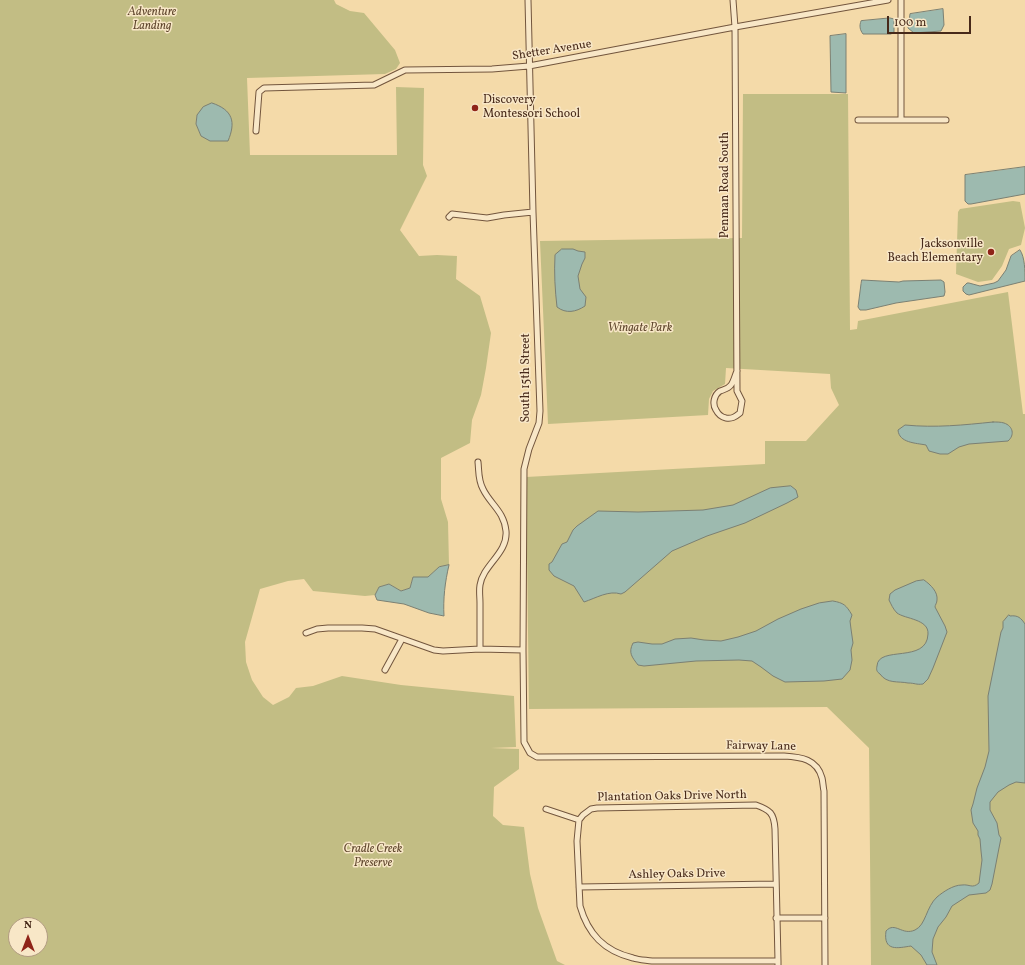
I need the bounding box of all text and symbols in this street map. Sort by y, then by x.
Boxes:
park label: Adventure Landing [128,6,176,34]
scale bar [889,8,973,34]
text: 100 m [894,15,926,31]
street label: Shetter Avenue [511,38,593,64]
place label: Discovery Montessori School [483,94,580,122]
marker: Discovery Montessori School [470,103,480,113]
street label: Penman Road South [719,132,733,238]
place label: Jacksonville Beach Elementary [888,238,983,266]
marker: Jacksonville Beach Elementary [986,247,996,257]
park label: Wingate Park [608,322,672,336]
street label: South 15th Street [520,333,534,423]
street label: Fairway Lane [726,739,796,755]
street label: Plantation Oaks Drive North [597,788,747,806]
park label: Cradle Creek Preserve [344,843,402,871]
street label: Ashley Oaks Drive [628,867,726,883]
north arrow [8,917,48,957]
text: N [24,918,32,933]

